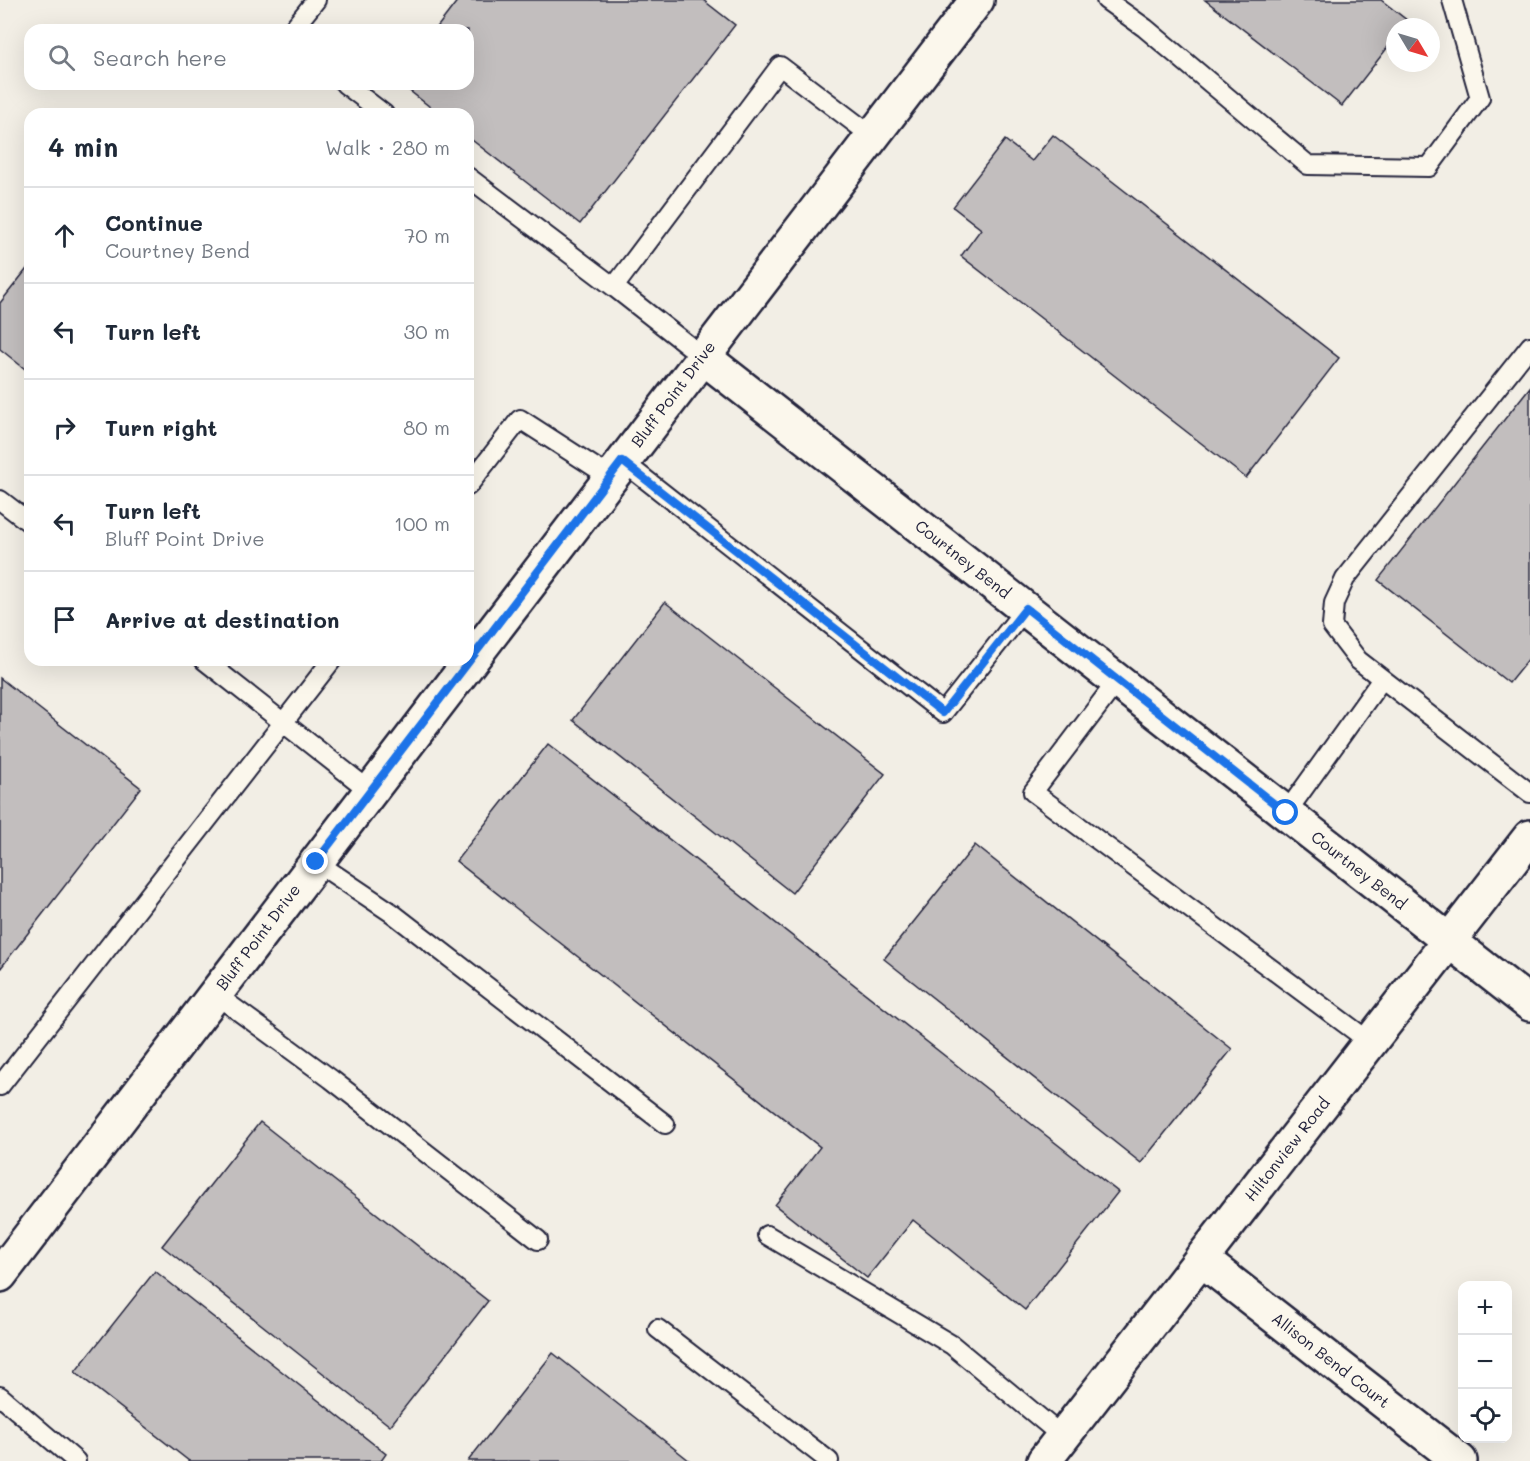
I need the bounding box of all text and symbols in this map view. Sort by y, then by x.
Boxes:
north arrow [1386,18,1440,72]
search box [24,24,474,90]
icon: search [45,41,78,74]
text: Search here [93,43,227,72]
text: 4 min [48,130,118,164]
text: Walk · 280 m [325,134,450,160]
text: Continue [105,208,203,237]
icon: ahead [48,219,81,252]
text: 70 m [404,222,450,248]
text: Courtney Bend [105,237,250,263]
icon: left [48,315,81,348]
text: Turn left [105,317,201,346]
text: 30 m [404,318,450,344]
street label: Bluff Point Drive [626,336,719,451]
icon: right [48,411,81,444]
text: Turn right [105,413,217,442]
text: 80 m [403,414,450,440]
text: Turn left [105,496,201,525]
icon: left [48,507,81,540]
text: 100 m [394,510,450,536]
street label: Courtney Bend [911,515,1015,603]
text: Bluff Point Drive [105,525,265,551]
icon: arrive [48,603,81,636]
text: Arrive at destination [105,605,340,634]
route start [1272,799,1298,825]
street label: Courtney Bend [1307,826,1411,914]
route end [302,848,328,874]
street label: Bluff Point Drive [211,879,304,994]
street label: Hiltonview Road [1239,1092,1334,1205]
map controls [1458,1281,1512,1443]
button: + [1458,1281,1512,1335]
street label: Allison Bend Court [1268,1307,1394,1412]
button: − [1458,1335,1512,1389]
button: locate [1458,1389,1512,1443]

